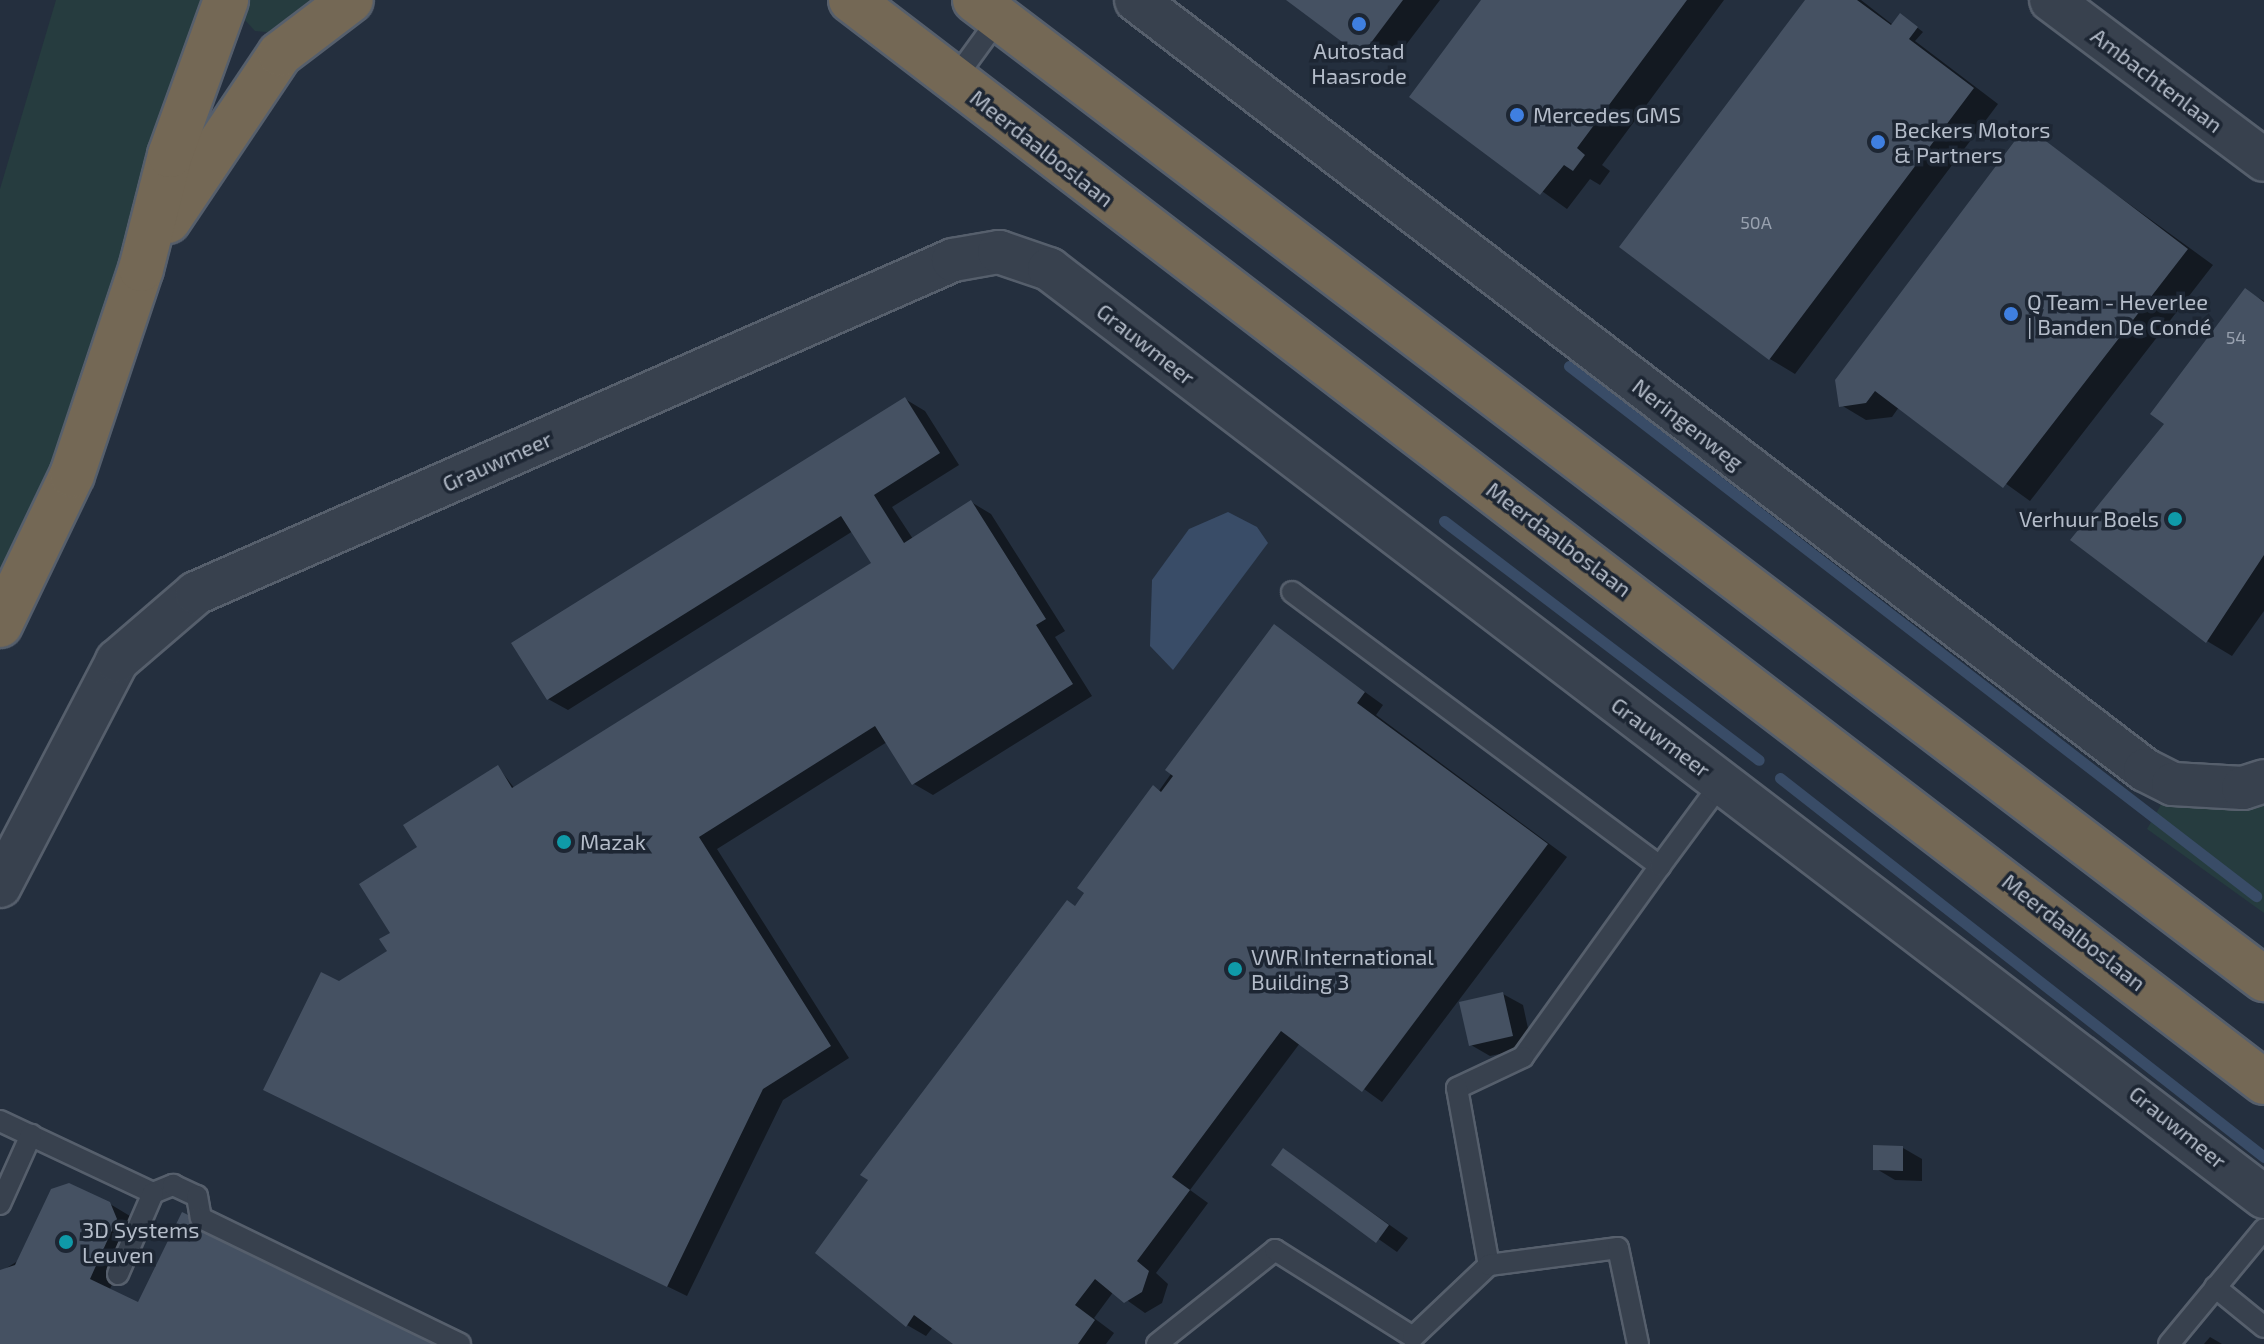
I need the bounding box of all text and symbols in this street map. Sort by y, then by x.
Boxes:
marker: Autostad Haasrode [1350,15,1368,33]
street label: Ambachtenlaan [2086,22,2228,138]
place label: Autostad Haasrode [1311,37,1407,88]
street label: Meerdaalboslaan [965,84,1119,212]
place label: Mercedes GMS [1533,102,1681,128]
marker: Mercedes GMS [1508,106,1526,124]
place label: Beckers Motors & Partners [1894,116,2050,168]
marker: Beckers Motors & Partners [1869,133,1887,151]
house number: 50A [1740,211,1772,233]
place label: Q Team - Heverlee | Banden De Condé [2027,288,2211,340]
street label: Grauwmeer [1092,298,1200,390]
marker: Q Team - Heverlee | Banden De Condé [2002,305,2020,323]
house number: 54 [2226,326,2246,348]
street label: Neringenweg [1627,373,1749,475]
street label: Grauwmeer [438,425,556,497]
street label: Meerdaalboslaan [1481,476,1637,602]
place label: Verhuur Boels [2019,506,2159,532]
marker: Verhuur Boels [2166,510,2184,528]
street label: Grauwmeer [1606,691,1716,783]
place label: Mazak [580,829,646,855]
marker: Mazak [555,833,573,851]
street label: Meerdaalboslaan [1997,868,2151,996]
place label: VWR International Building 3 [1251,943,1434,994]
marker: VWR International Building 3 [1226,960,1244,978]
street label: Grauwmeer [2124,1080,2232,1174]
place label: 3D Systems Leuven [82,1216,199,1268]
marker: 3D Systems Leuven [57,1233,75,1251]

